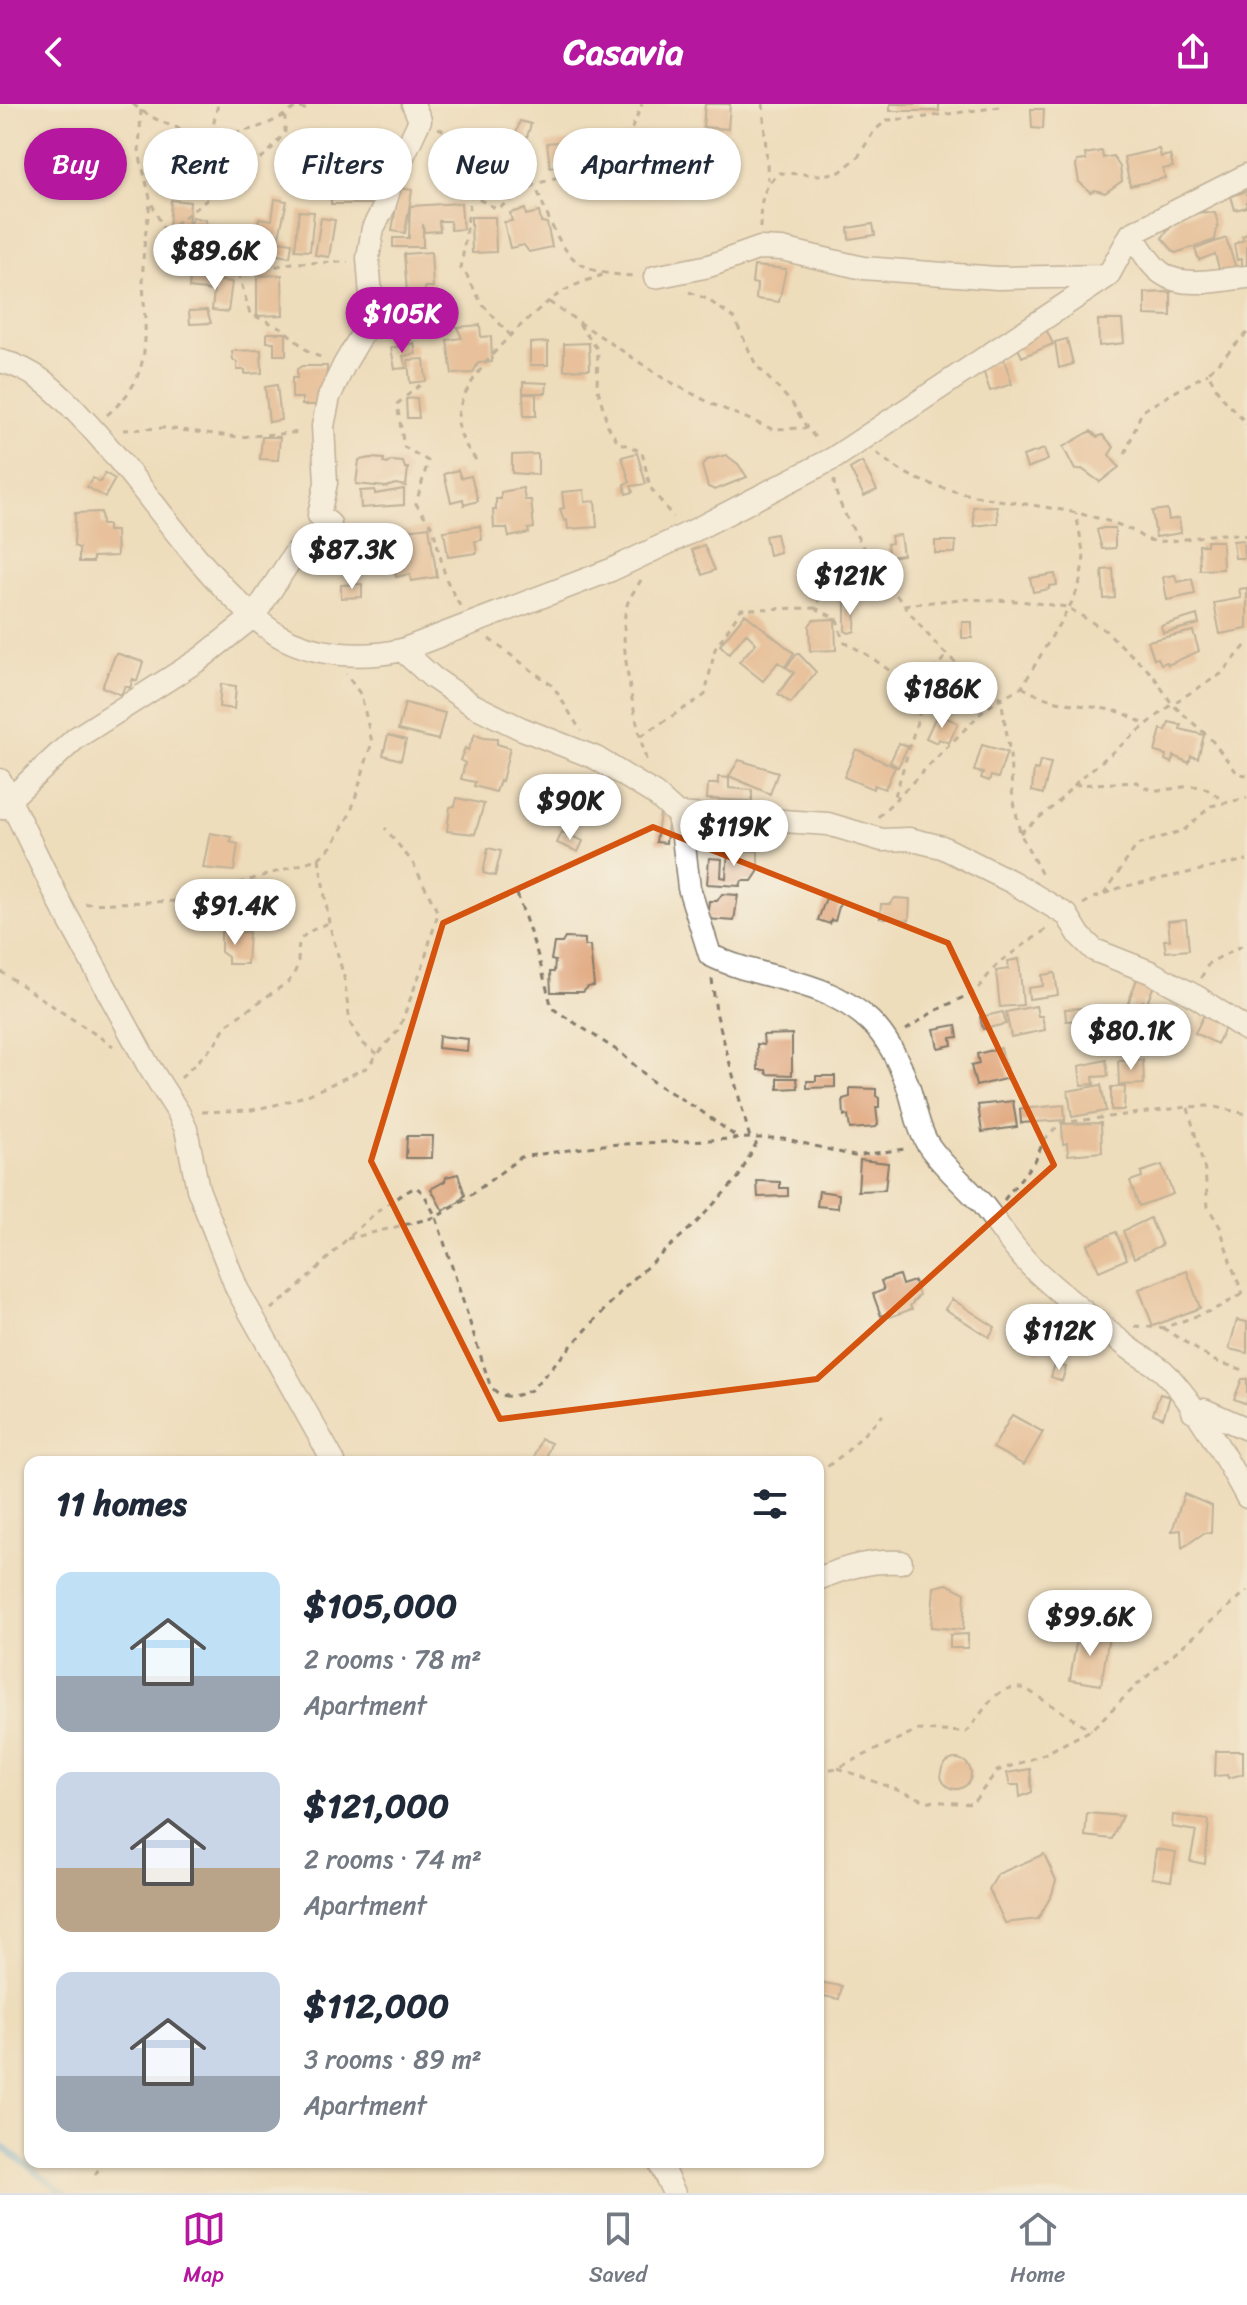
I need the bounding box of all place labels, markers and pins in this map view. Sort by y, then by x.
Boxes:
pin: $89.6K [150,224,280,292]
pin: $105K [346,287,458,355]
pin: $87.3K [287,523,417,591]
pin: $121K [794,549,906,617]
pin: $186K [886,662,998,730]
pin: $90K [523,774,617,842]
pin: $119K [678,800,790,868]
pin: $91.4K [170,879,300,947]
pin: $80.1K [1066,1004,1196,1072]
pin: $112K [1003,1304,1115,1372]
pin: $99.6K [1025,1590,1155,1658]

